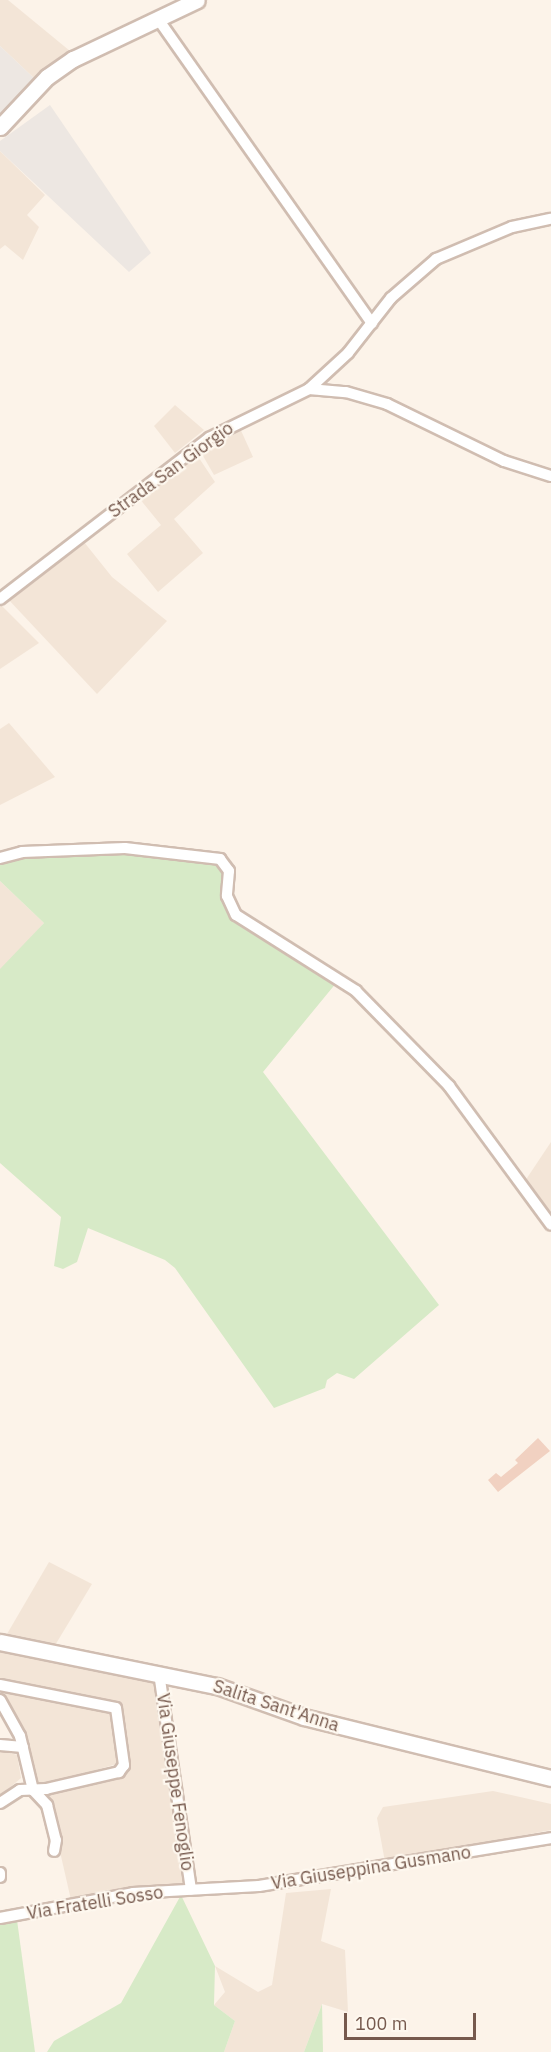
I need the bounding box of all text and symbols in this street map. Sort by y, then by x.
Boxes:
street label: Strada San Giorgio [104,417,238,523]
street label: Salita Sant'Anna [210,1675,342,1737]
street label: Via Giuseppe Fenoglio [152,1692,198,1872]
street label: Via Giuseppina Gusmano [270,1842,472,1894]
street label: Via Fratelli Sosso [25,1882,165,1924]
scale bar [347,2001,479,2039]
text: 100 m [355,2012,407,2035]

